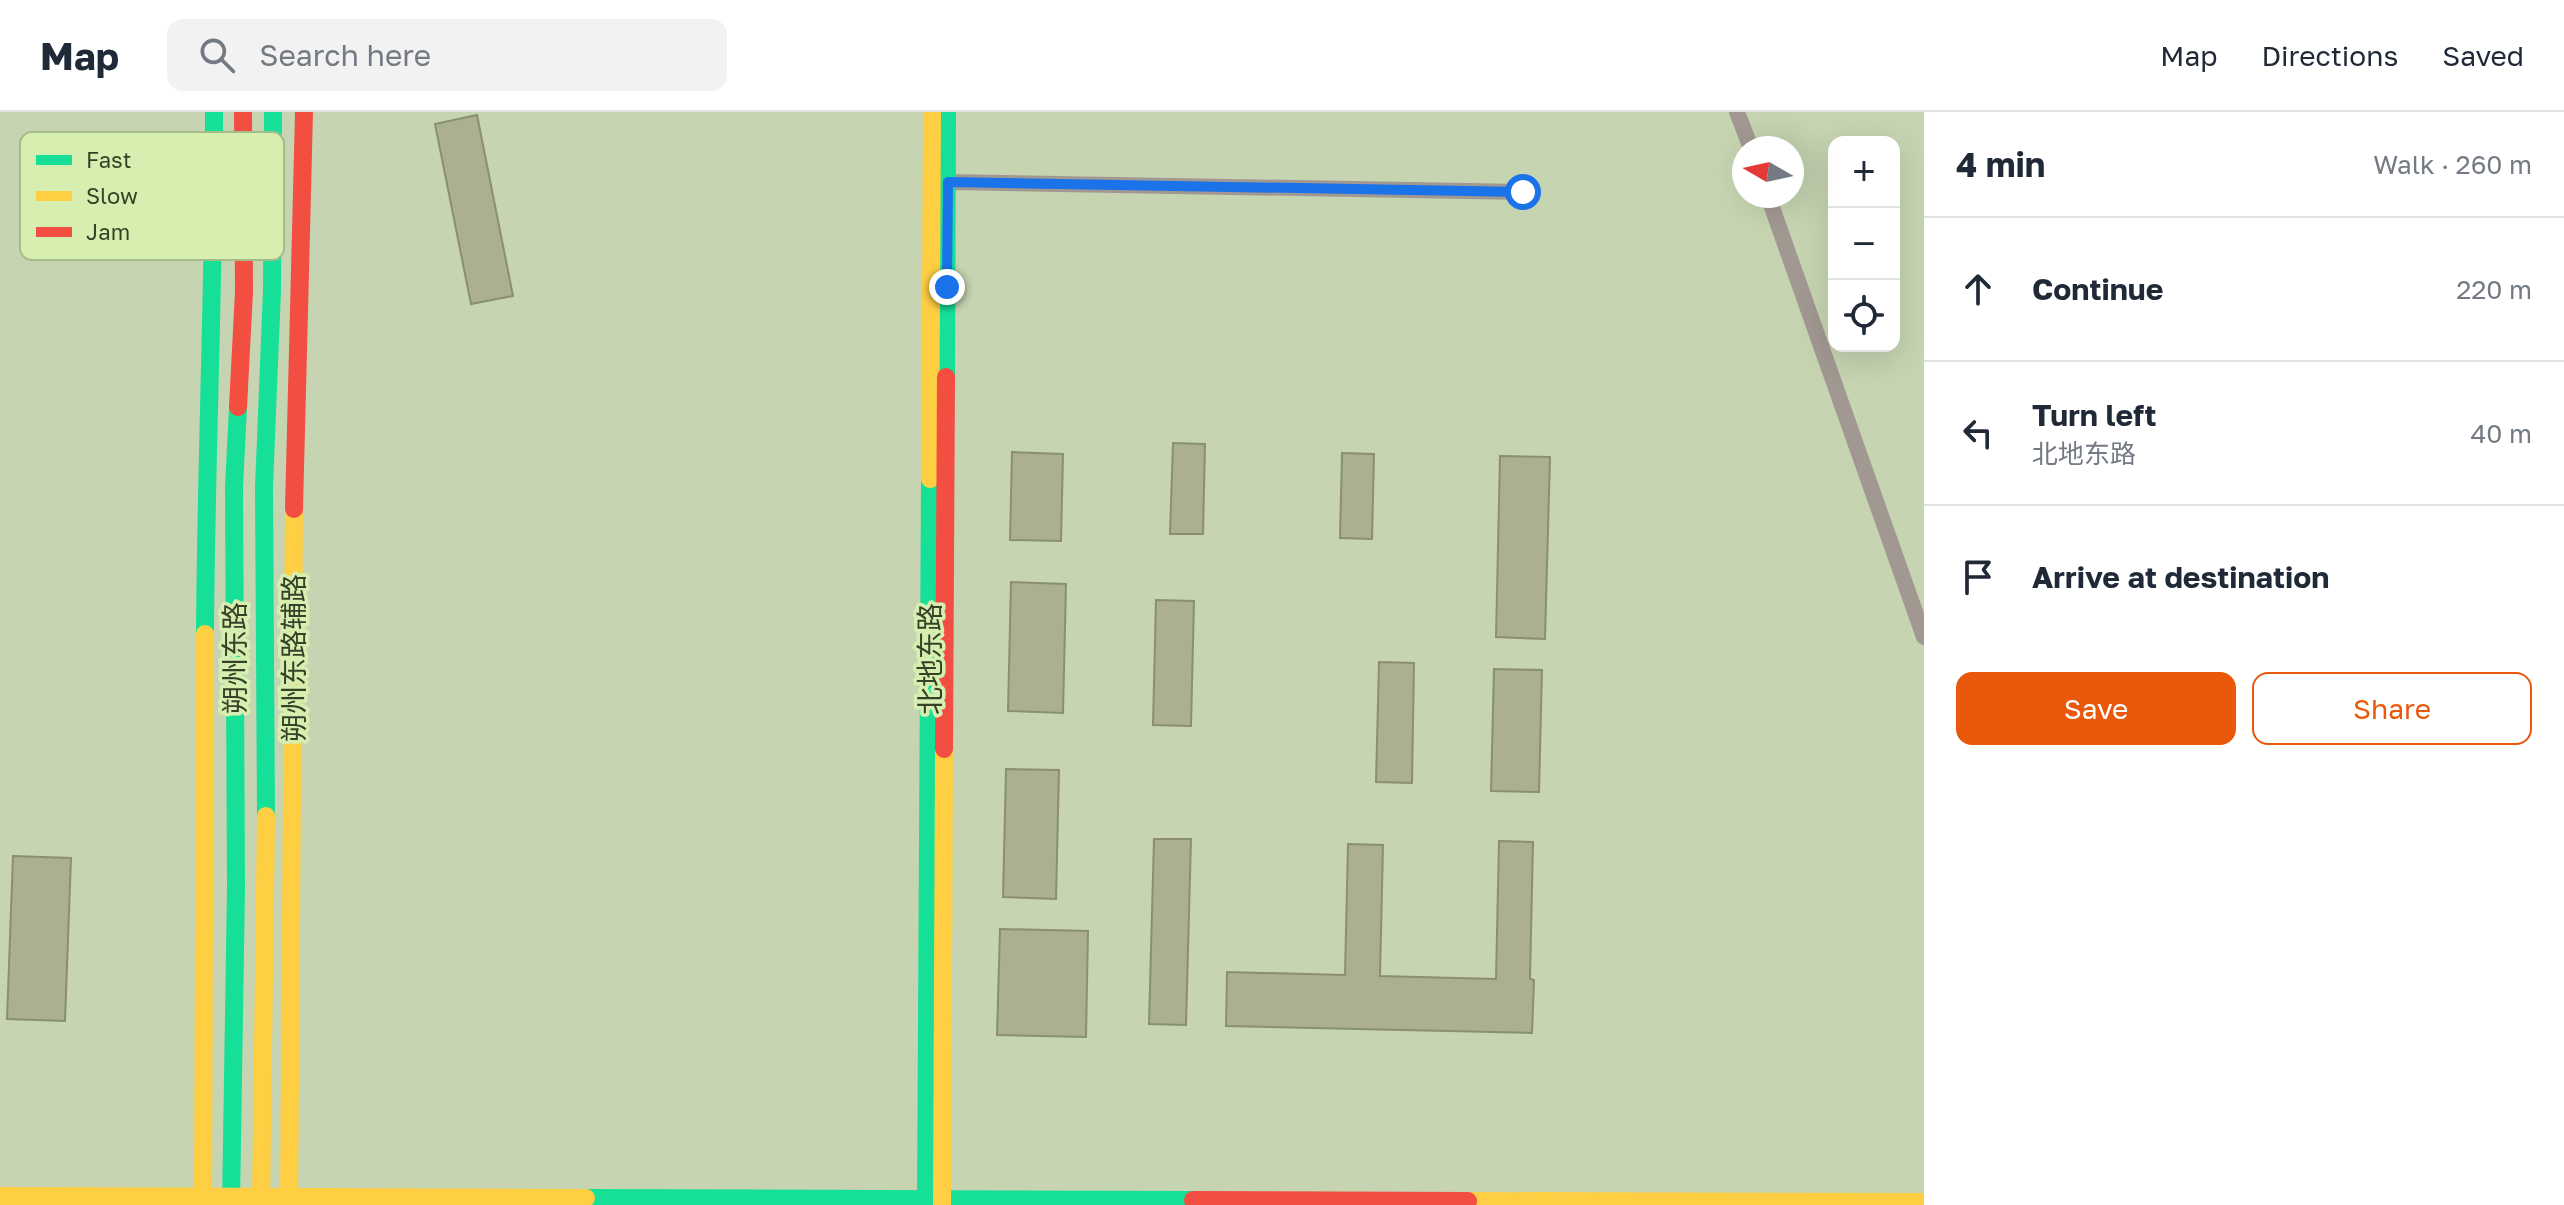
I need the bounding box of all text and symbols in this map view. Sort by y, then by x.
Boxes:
search box [167,19,727,91]
text: Map [40,33,119,78]
icon: search [195,33,239,77]
text: Search here [259,37,431,73]
text: Map [2160,39,2217,72]
text: Directions [2261,39,2398,72]
text: Saved [2442,39,2524,72]
legend [20,132,284,260]
north arrow [1732,136,1804,208]
map controls [1828,136,1900,352]
button: + [1828,136,1900,208]
text: 4 min [1956,144,2045,184]
text: Fast [86,146,132,173]
text: Walk · 260 m [2373,149,2532,180]
route start [1505,174,1541,210]
text: Slow [86,182,138,209]
button: − [1828,208,1900,280]
text: Jam [86,218,130,245]
icon: ahead [1956,267,2000,311]
route end [929,269,965,305]
text: Continue [2032,271,2163,307]
text: 220 m [2456,274,2532,305]
button: locate [1828,280,1900,352]
text: Turn left [2032,397,2157,433]
icon: left [1956,411,2000,455]
text: 40 m [2471,418,2532,449]
text: 北地东路 [2032,438,2136,469]
icon: arrive [1956,555,2000,599]
text: Arrive at destination [2032,559,2329,595]
street label: 朔州东路辅路 [277,574,310,742]
street label: 朔州东路 [218,602,251,714]
street label: 北地东路 [913,603,946,715]
button: Save [1956,672,2236,745]
button: Share [2252,672,2532,745]

